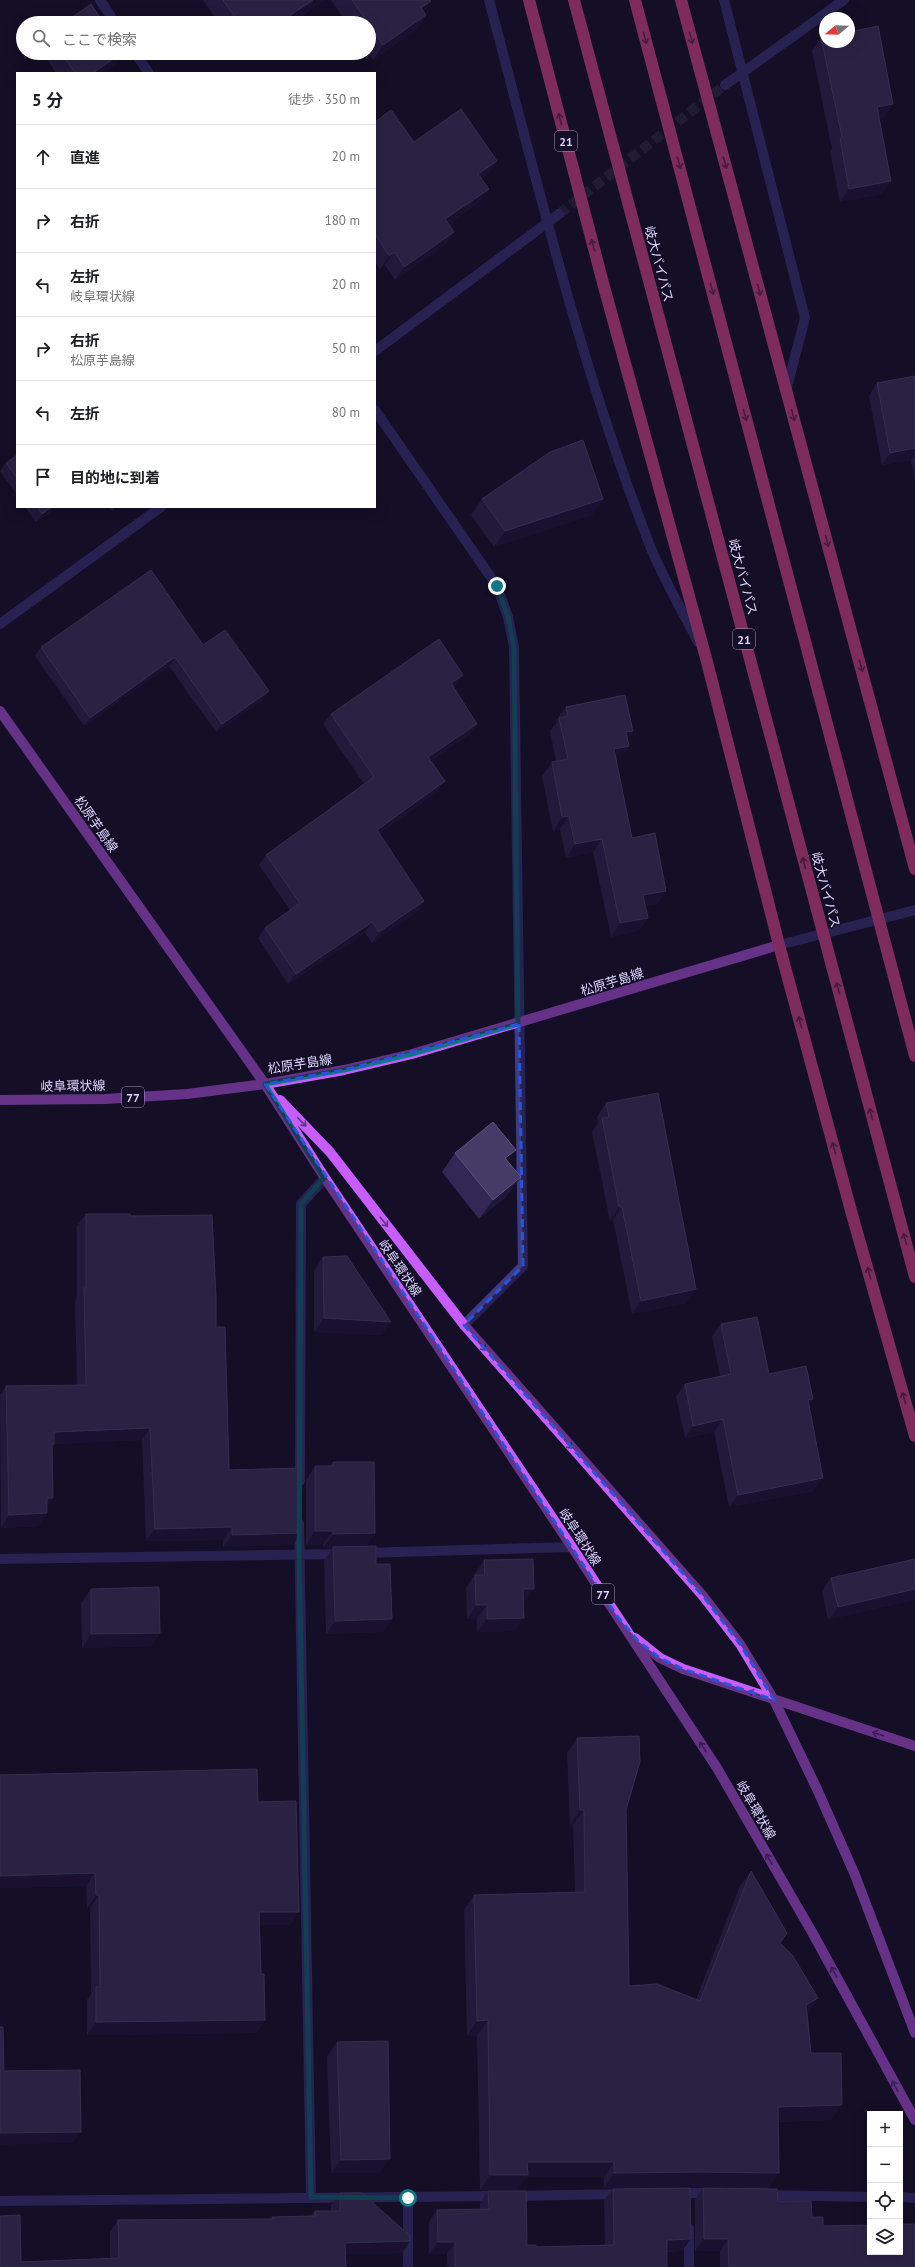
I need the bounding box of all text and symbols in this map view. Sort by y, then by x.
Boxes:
north arrow [819,12,855,48]
search box [16,16,376,60]
icon: search [30,27,52,49]
text: ここで検索 [62,30,137,49]
one-way arrow [642,31,650,44]
one-way arrow [688,31,695,44]
text: 5 分 [32,89,63,111]
text: 徒歩 · 350 m [288,91,360,108]
one-way arrow [556,113,563,126]
road number: 21 [555,131,577,151]
icon: ahead [32,146,54,168]
text: 直進 [70,148,100,167]
text: 20 m [332,148,360,165]
one-way arrow [675,157,683,170]
one-way arrow [721,157,729,170]
icon: right [32,210,54,232]
text: 右折 [70,212,100,231]
text: 180 m [325,212,360,229]
street label: 岐大バイパス [641,224,677,304]
one-way arrow [589,239,596,252]
text: 左折 [70,267,100,286]
icon: left [32,274,54,296]
text: 20 m [332,276,360,293]
one-way arrow [709,282,716,295]
one-way arrow [756,283,763,296]
text: 岐阜環状線 [70,288,135,305]
text: 右折 [70,331,100,350]
icon: right [32,338,54,360]
text: 50 m [332,340,360,357]
text: 松原芋島線 [70,352,135,369]
icon: left [32,402,54,424]
text: 左折 [70,404,100,423]
text: 80 m [332,404,360,421]
one-way arrow [742,408,749,421]
one-way arrow [790,409,797,422]
icon: arrive [32,466,54,488]
text: 目的地に到着 [70,468,160,487]
one-way arrow [824,534,831,547]
street label: 岐大バイパス [725,537,761,617]
route end [488,577,506,595]
road number: 21 [733,629,755,649]
one-way arrow [857,660,865,673]
street label: 松原芋島線 [70,792,122,856]
street label: 岐大バイパス [808,850,844,930]
one-way arrow [800,856,807,869]
street label: 松原芋島線 [578,964,646,1000]
one-way arrow [833,982,841,995]
one-way arrow [796,1016,803,1029]
street label: 松原芋島線 [267,1051,333,1077]
street label: 岐阜環状線 [40,1077,106,1095]
road number: 77 [122,1087,144,1107]
one-way arrow [867,1108,874,1121]
one-way arrow [297,1117,306,1127]
one-way arrow [830,1142,837,1155]
one-way arrow [380,1217,389,1228]
one-way arrow [900,1233,908,1246]
street label: 岐阜環状線 [375,1236,425,1300]
one-way arrow [865,1267,872,1280]
one-way arrow [478,1341,487,1351]
one-way arrow [900,1392,907,1405]
one-way arrow [564,1438,573,1449]
street label: 岐阜環状線 [555,1505,605,1569]
road number: 77 [592,1584,614,1604]
one-way arrow [749,1689,761,1697]
one-way arrow [872,1729,884,1737]
one-way arrow [699,1742,707,1753]
street label: 岐阜環状線 [732,1778,780,1842]
one-way arrow [765,1853,773,1865]
one-way arrow [829,1966,837,1978]
one-way arrow [891,2080,899,2092]
map controls [867,2111,903,2255]
button: + [867,2111,903,2147]
button: − [867,2147,903,2183]
button: locate [867,2183,903,2219]
route start [399,2189,417,2207]
button: layers [867,2219,903,2255]

